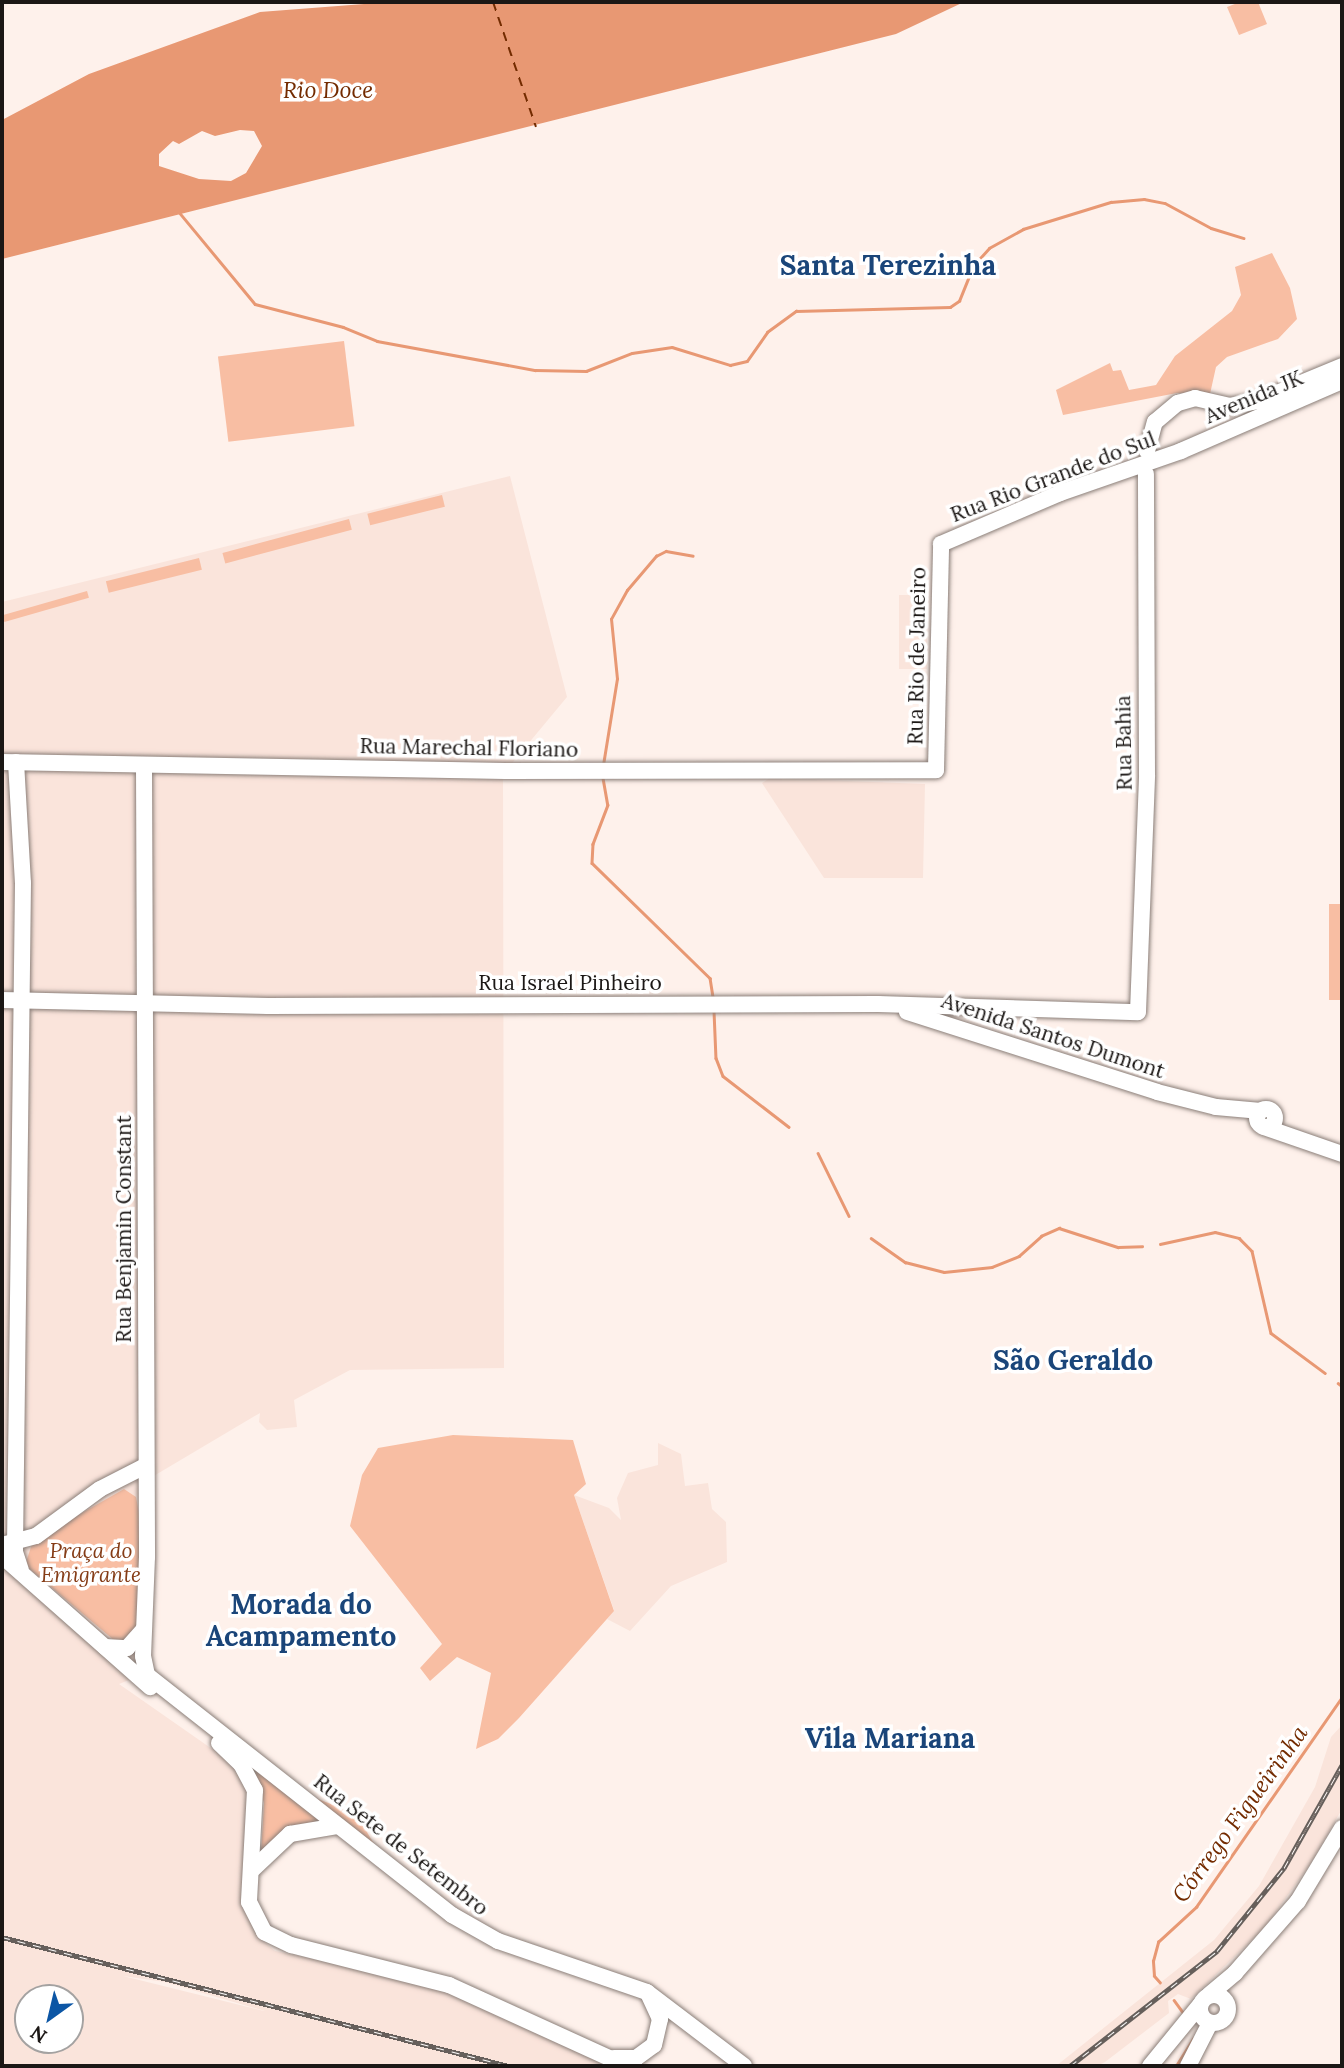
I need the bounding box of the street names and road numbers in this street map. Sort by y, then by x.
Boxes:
street label: Avenida JK [1201,365,1307,429]
street label: Rua Rio Grande do Sul [947,426,1159,528]
street label: Rua Rio de Janeiro [903,567,931,745]
street label: Rua Bahia [1111,695,1137,791]
street label: Rua Marechal Floriano [359,733,579,763]
street label: Rua Israel Pinheiro [478,970,662,996]
street label: Avenida Santos Dumont [938,988,1168,1084]
street label: Rua Benjamin Constant [111,1115,137,1343]
street label: Rua Sete de Setembro [309,1769,493,1921]

